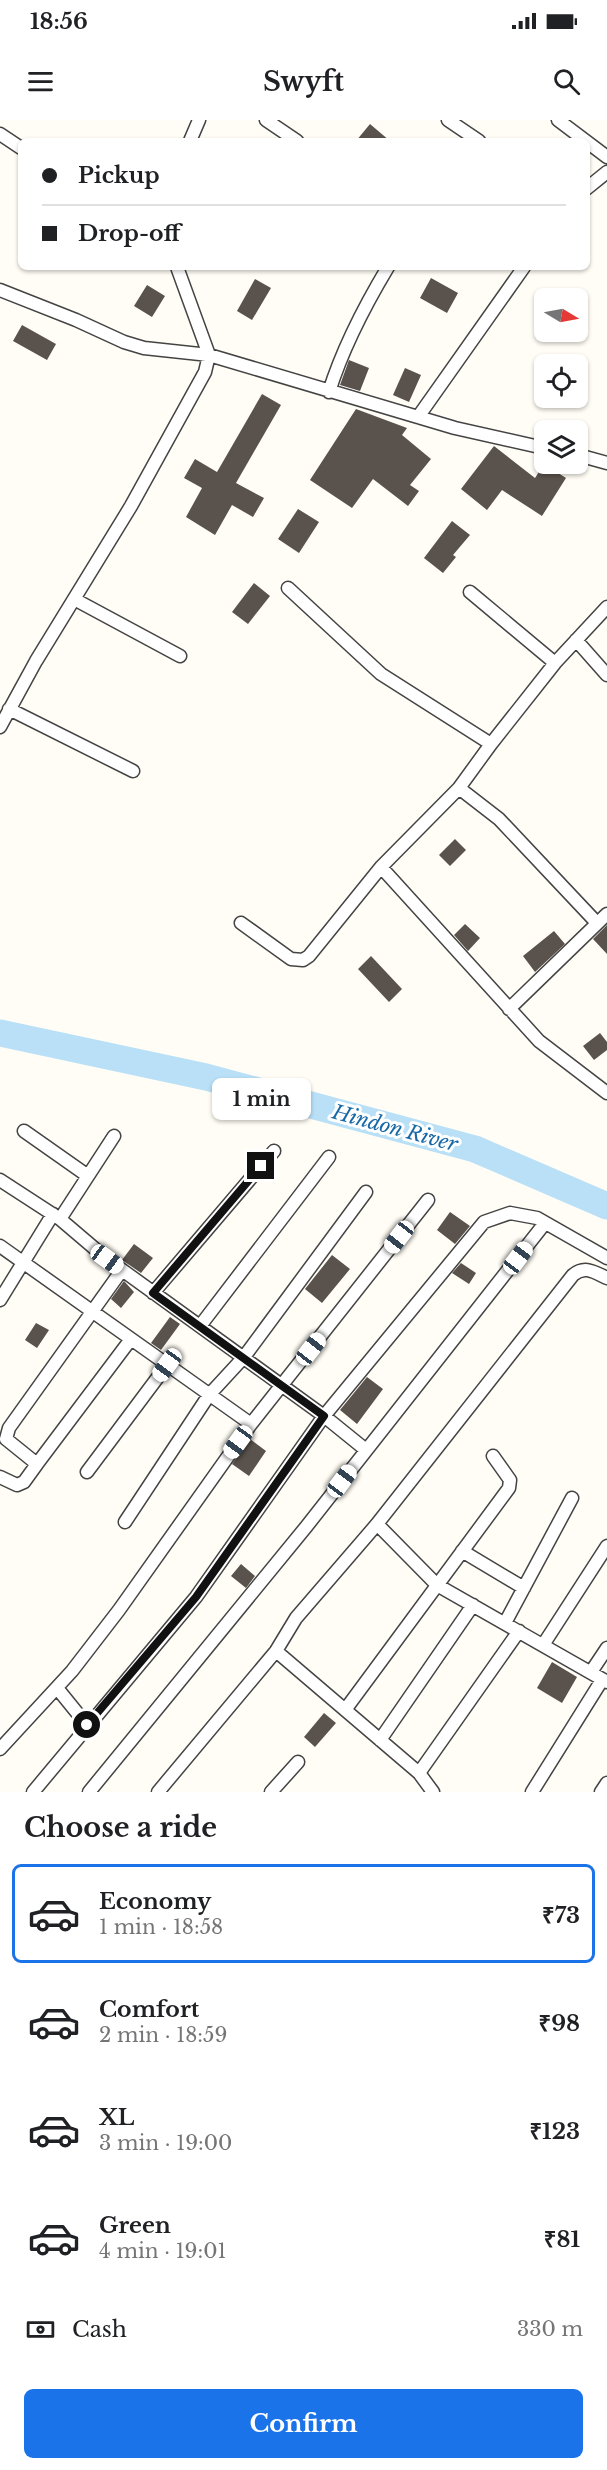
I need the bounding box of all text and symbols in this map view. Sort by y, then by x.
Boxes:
text: 18:56 [30,8,88,35]
icon: menu [24,65,57,98]
text: Swyft [263,65,344,98]
icon: search [550,65,583,98]
text: Pickup [78,162,160,189]
text: Drop-off [78,220,180,247]
north arrow [534,288,588,342]
map controls [534,288,588,474]
button: locate [534,354,588,408]
button: layers [534,420,588,474]
callout: 1 min [212,1079,310,1121]
text: 1 min [233,1087,290,1111]
water label: Hindon River [329,1100,461,1156]
route end [247,1152,274,1179]
car [381,1217,417,1257]
car [500,1238,536,1278]
car [87,1241,127,1277]
car [293,1329,329,1369]
car [149,1345,185,1385]
car [220,1422,256,1462]
car [324,1461,360,1501]
route start [73,1711,100,1738]
text: Choose a ride [24,1811,217,1844]
icon: car [27,1887,81,1941]
text: Economy [99,1888,211,1915]
text: ₹73 [542,1902,580,1929]
text: 1 min · 18:58 [99,1915,223,1939]
icon: car [27,1995,81,2049]
text: Comfort [99,1996,199,2023]
text: ₹98 [539,2010,580,2037]
text: 2 min · 18:59 [99,2023,227,2047]
icon: car [27,2103,81,2157]
text: XL [99,2104,134,2131]
text: ₹123 [529,2118,580,2145]
text: 3 min · 19:00 [99,2131,232,2155]
icon: car [27,2211,81,2265]
text: Green [99,2212,171,2239]
text: ₹81 [544,2226,580,2253]
text: 4 min · 19:01 [99,2239,226,2263]
icon: cash [24,2313,57,2346]
text: Cash [72,2316,127,2343]
text: 330 m [517,2317,583,2341]
button: Confirm [24,2389,583,2458]

